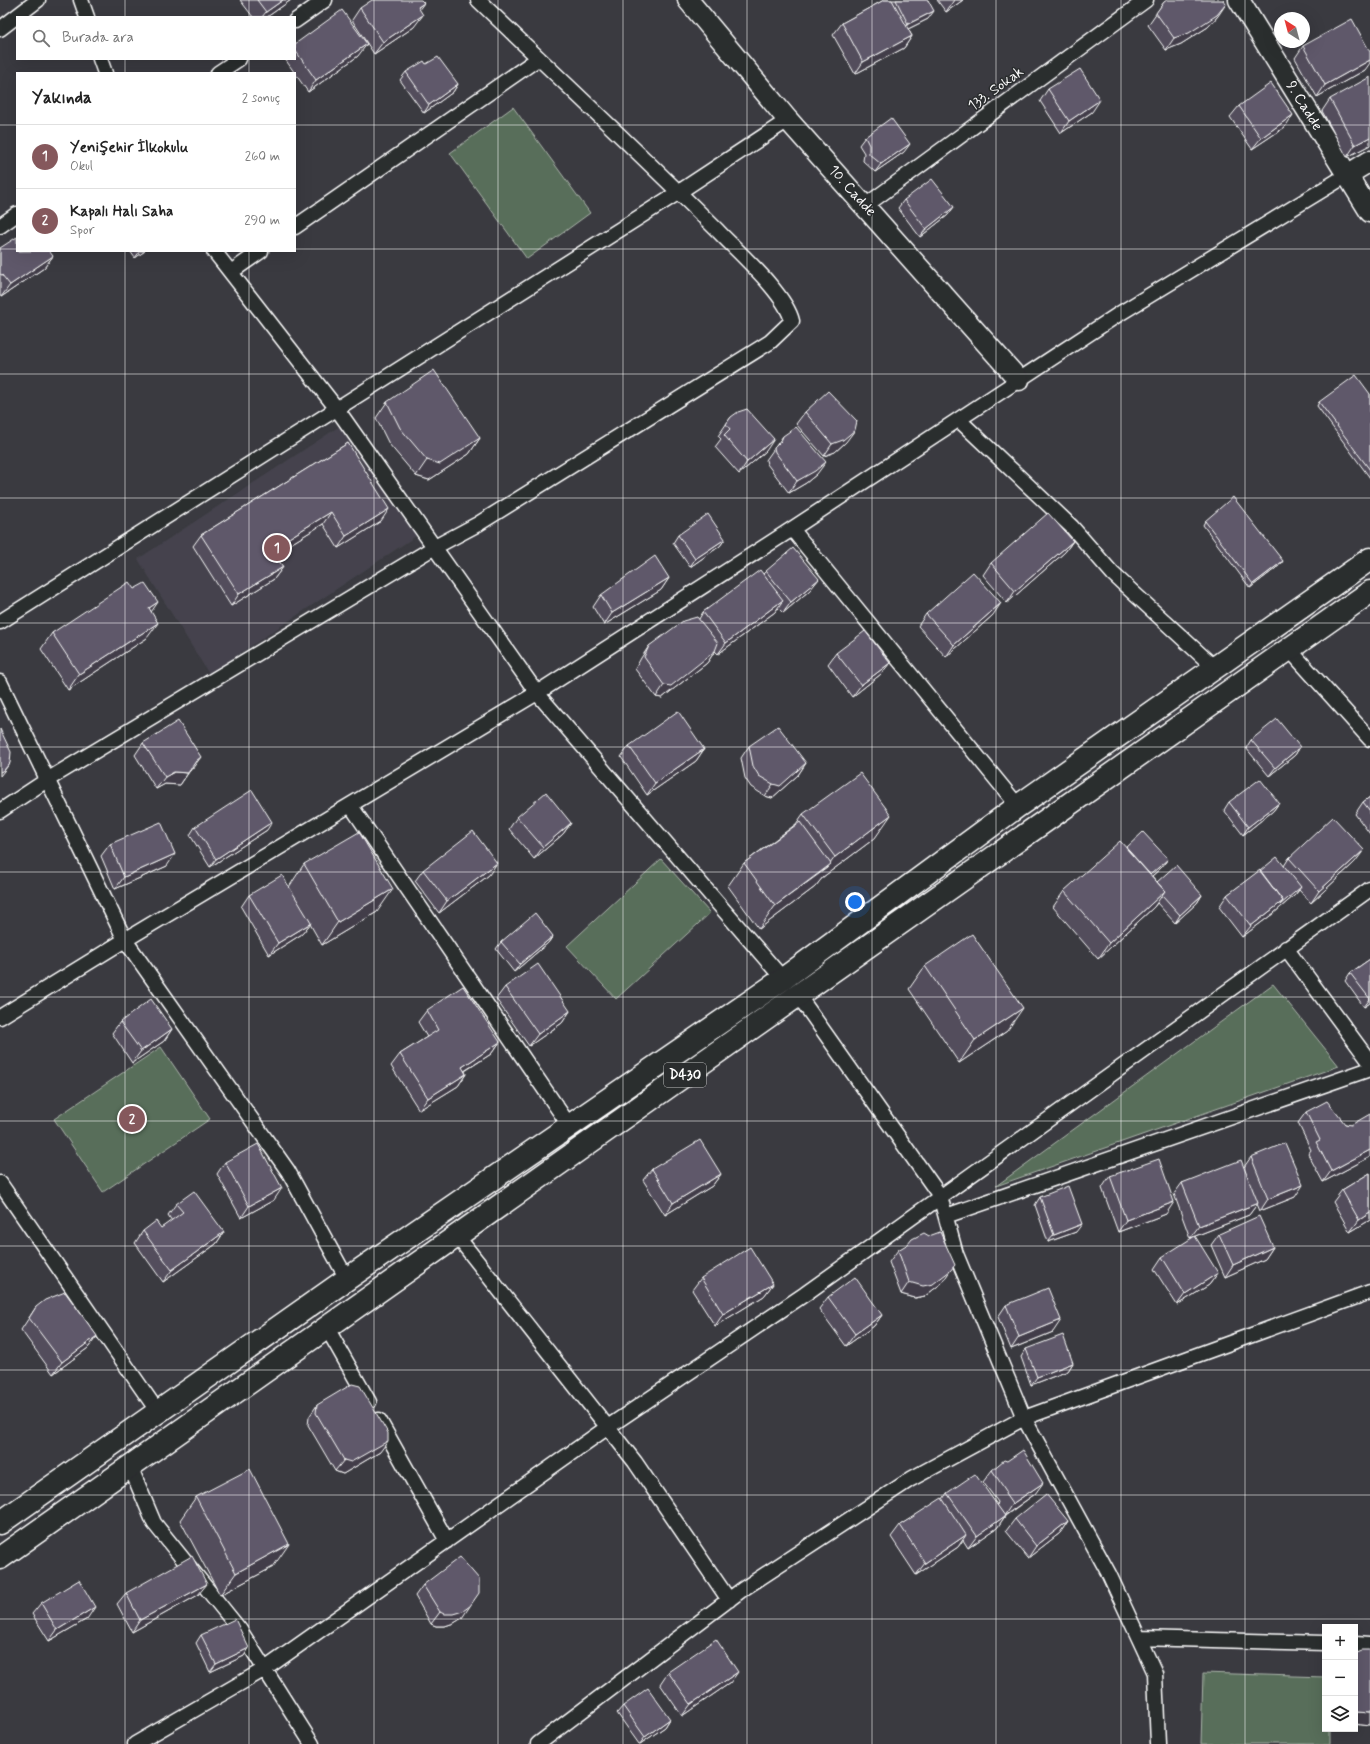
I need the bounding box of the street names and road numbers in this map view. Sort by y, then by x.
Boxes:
street label: 133. Sokak [964,62,1028,116]
street label: 9. Cadde [1281,77,1327,135]
street label: 10. Cadde [824,161,881,221]
road number: D430 [664,1063,706,1087]

